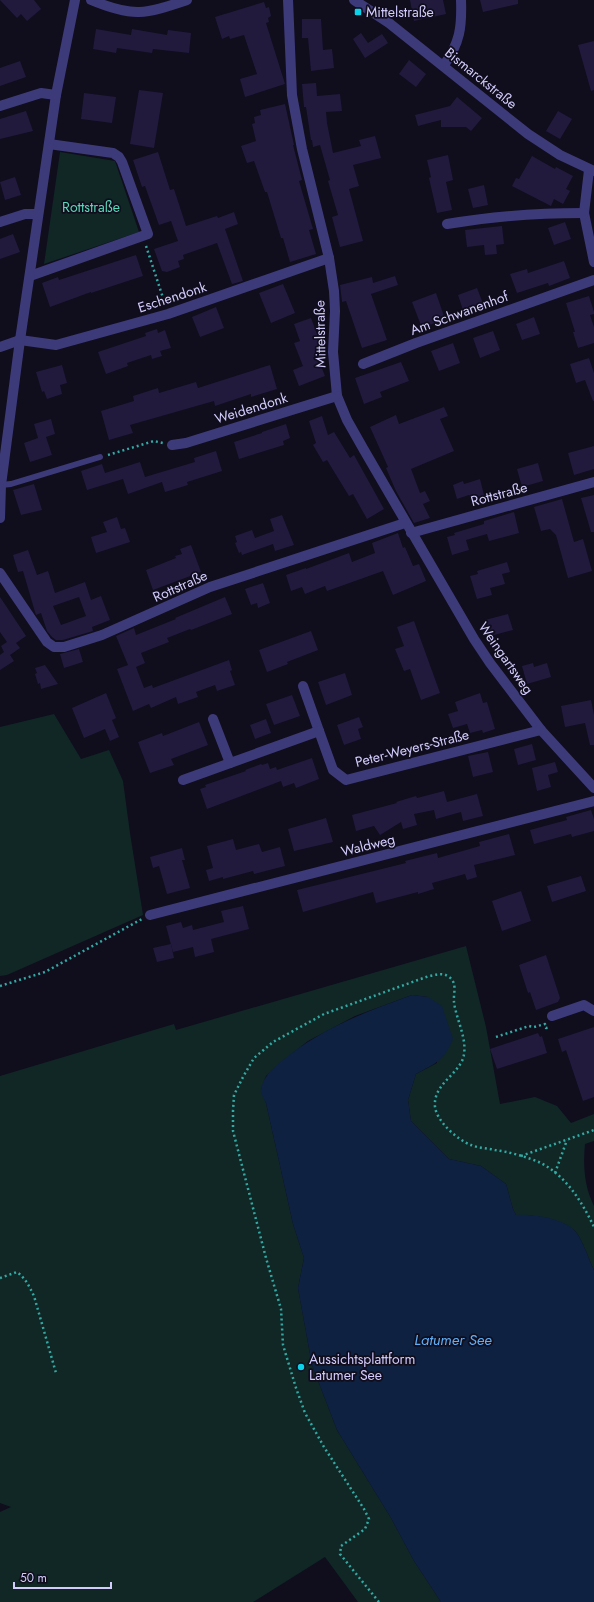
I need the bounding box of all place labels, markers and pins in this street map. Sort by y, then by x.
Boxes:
place label: Mittelstraße [366,2,434,22]
marker: Mittelstraße [353,7,363,17]
place label: Aussichtsplattform Latumer See [309,1349,415,1385]
marker: Aussichtsplattform Latumer See [296,1362,306,1372]

